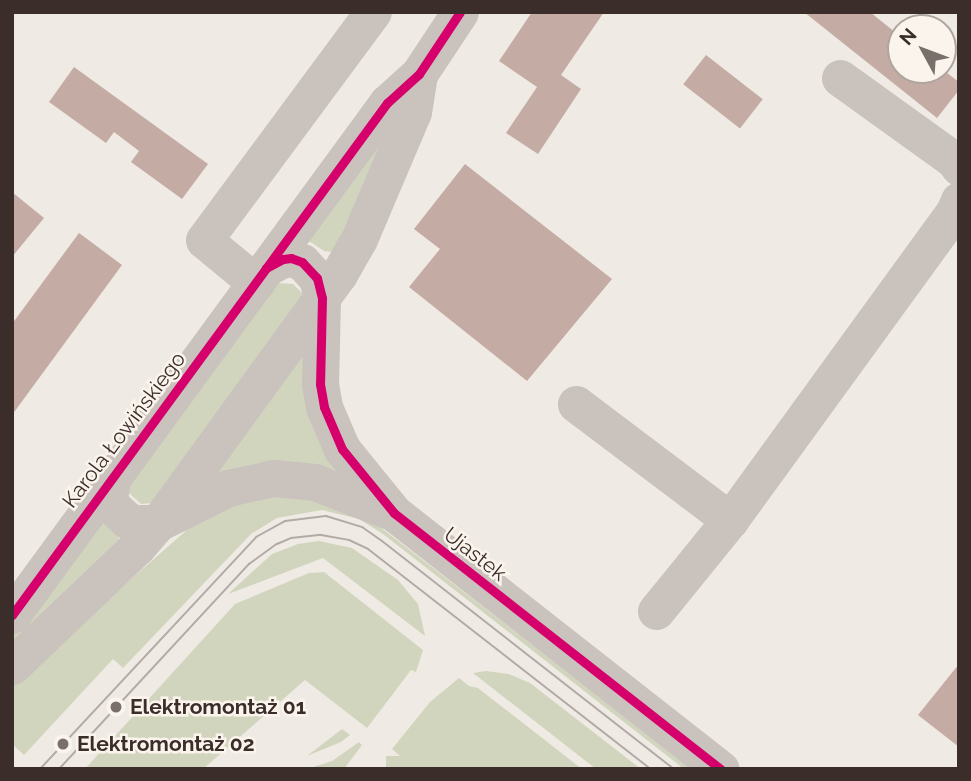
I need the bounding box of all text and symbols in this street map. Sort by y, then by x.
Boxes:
north arrow [887,14,957,84]
text: N [895,24,921,49]
street label: Karola Łowińskiego [57,347,191,513]
street label: Ujastek [439,522,511,586]
place label: Elektromontaż 01 [130,694,306,720]
marker: Elektromontaż 01 [108,699,124,715]
place label: Elektromontaż 02 [77,731,255,757]
marker: Elektromontaż 02 [55,736,71,752]

